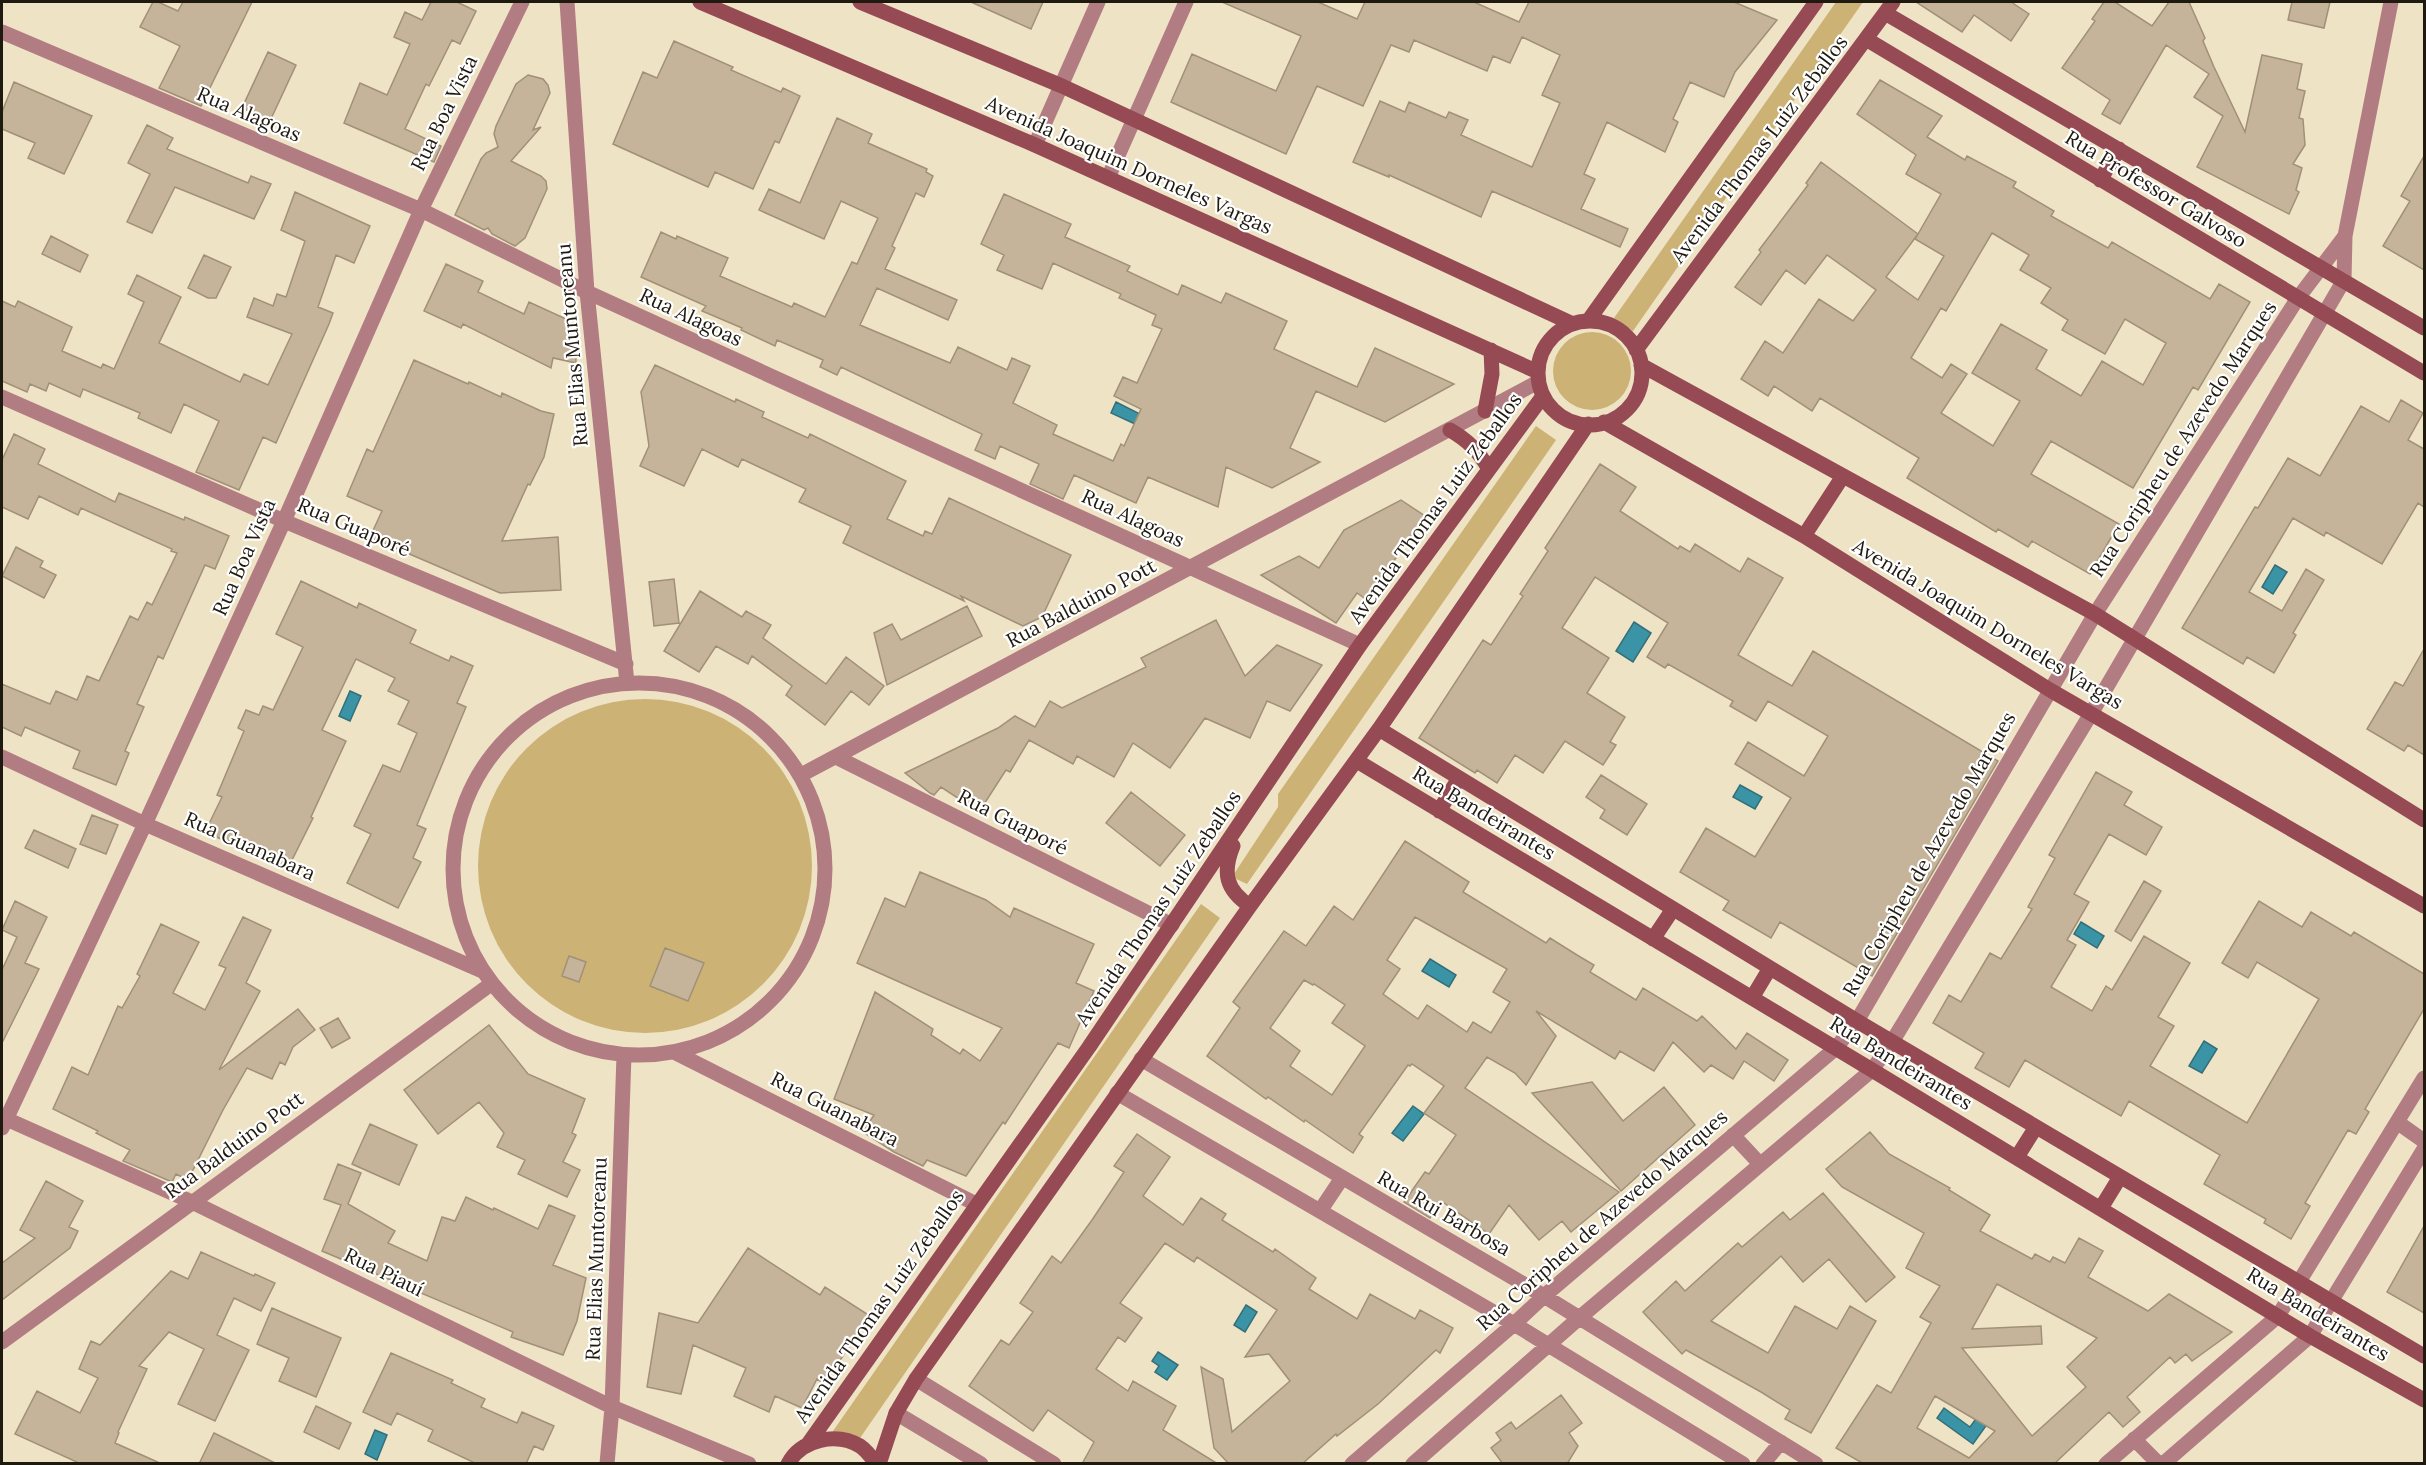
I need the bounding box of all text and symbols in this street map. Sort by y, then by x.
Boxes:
street label: Avenida Thomas Luiz Zeballos [1664,30,1853,268]
street label: Rua Boa Vista [405,51,482,175]
street label: Rua Alagoas [193,80,305,147]
street label: Avenida Joaquim Dorneles Vargas [981,89,1276,239]
street label: Rua Professor Galvoso [2061,124,2252,253]
street label: Rua Elias Muntoreanu [550,242,593,448]
street label: Rua Alagoas [636,282,747,351]
street label: Rua Coripheu de Azevedo Marques [2084,296,2281,582]
street label: Avenida Thomas Luiz Zeballos [1342,388,1527,629]
street label: Rua Alagoas [1078,483,1189,552]
street label: Rua Guaporé [294,491,415,562]
street label: Rua Boa Vista [207,494,280,619]
street label: Avenida Joaquim Dorneles Vargas [1848,532,2128,714]
street label: Rua Balduino Pott [1002,552,1160,653]
street label: Rua Coripheu de Azevedo Marques [1837,707,2020,1000]
street label: Rua Bandeirantes [1408,760,1560,865]
street label: Rua Guaporé [954,783,1073,860]
street label: Avenida Thomas Luiz Zeballos [1069,785,1246,1031]
street label: Rua Guanabara [181,805,320,886]
street label: Rua Bandeirantes [1825,1010,1977,1115]
street label: Rua Guanabara [767,1065,904,1152]
street label: Rua Balduino Pott [159,1085,308,1204]
street label: Rua Coripheu de Azevedo Marques [1471,1104,1732,1335]
street label: Rua Elias Muntoreanu [579,1157,612,1361]
street label: Rua Rui Barbosa [1373,1164,1515,1261]
street label: Avenida Thomas Luiz Zeballos [788,1184,969,1428]
street label: Rua Piauí [340,1242,428,1302]
street label: Rua Bandeirantes [2242,1261,2394,1366]

